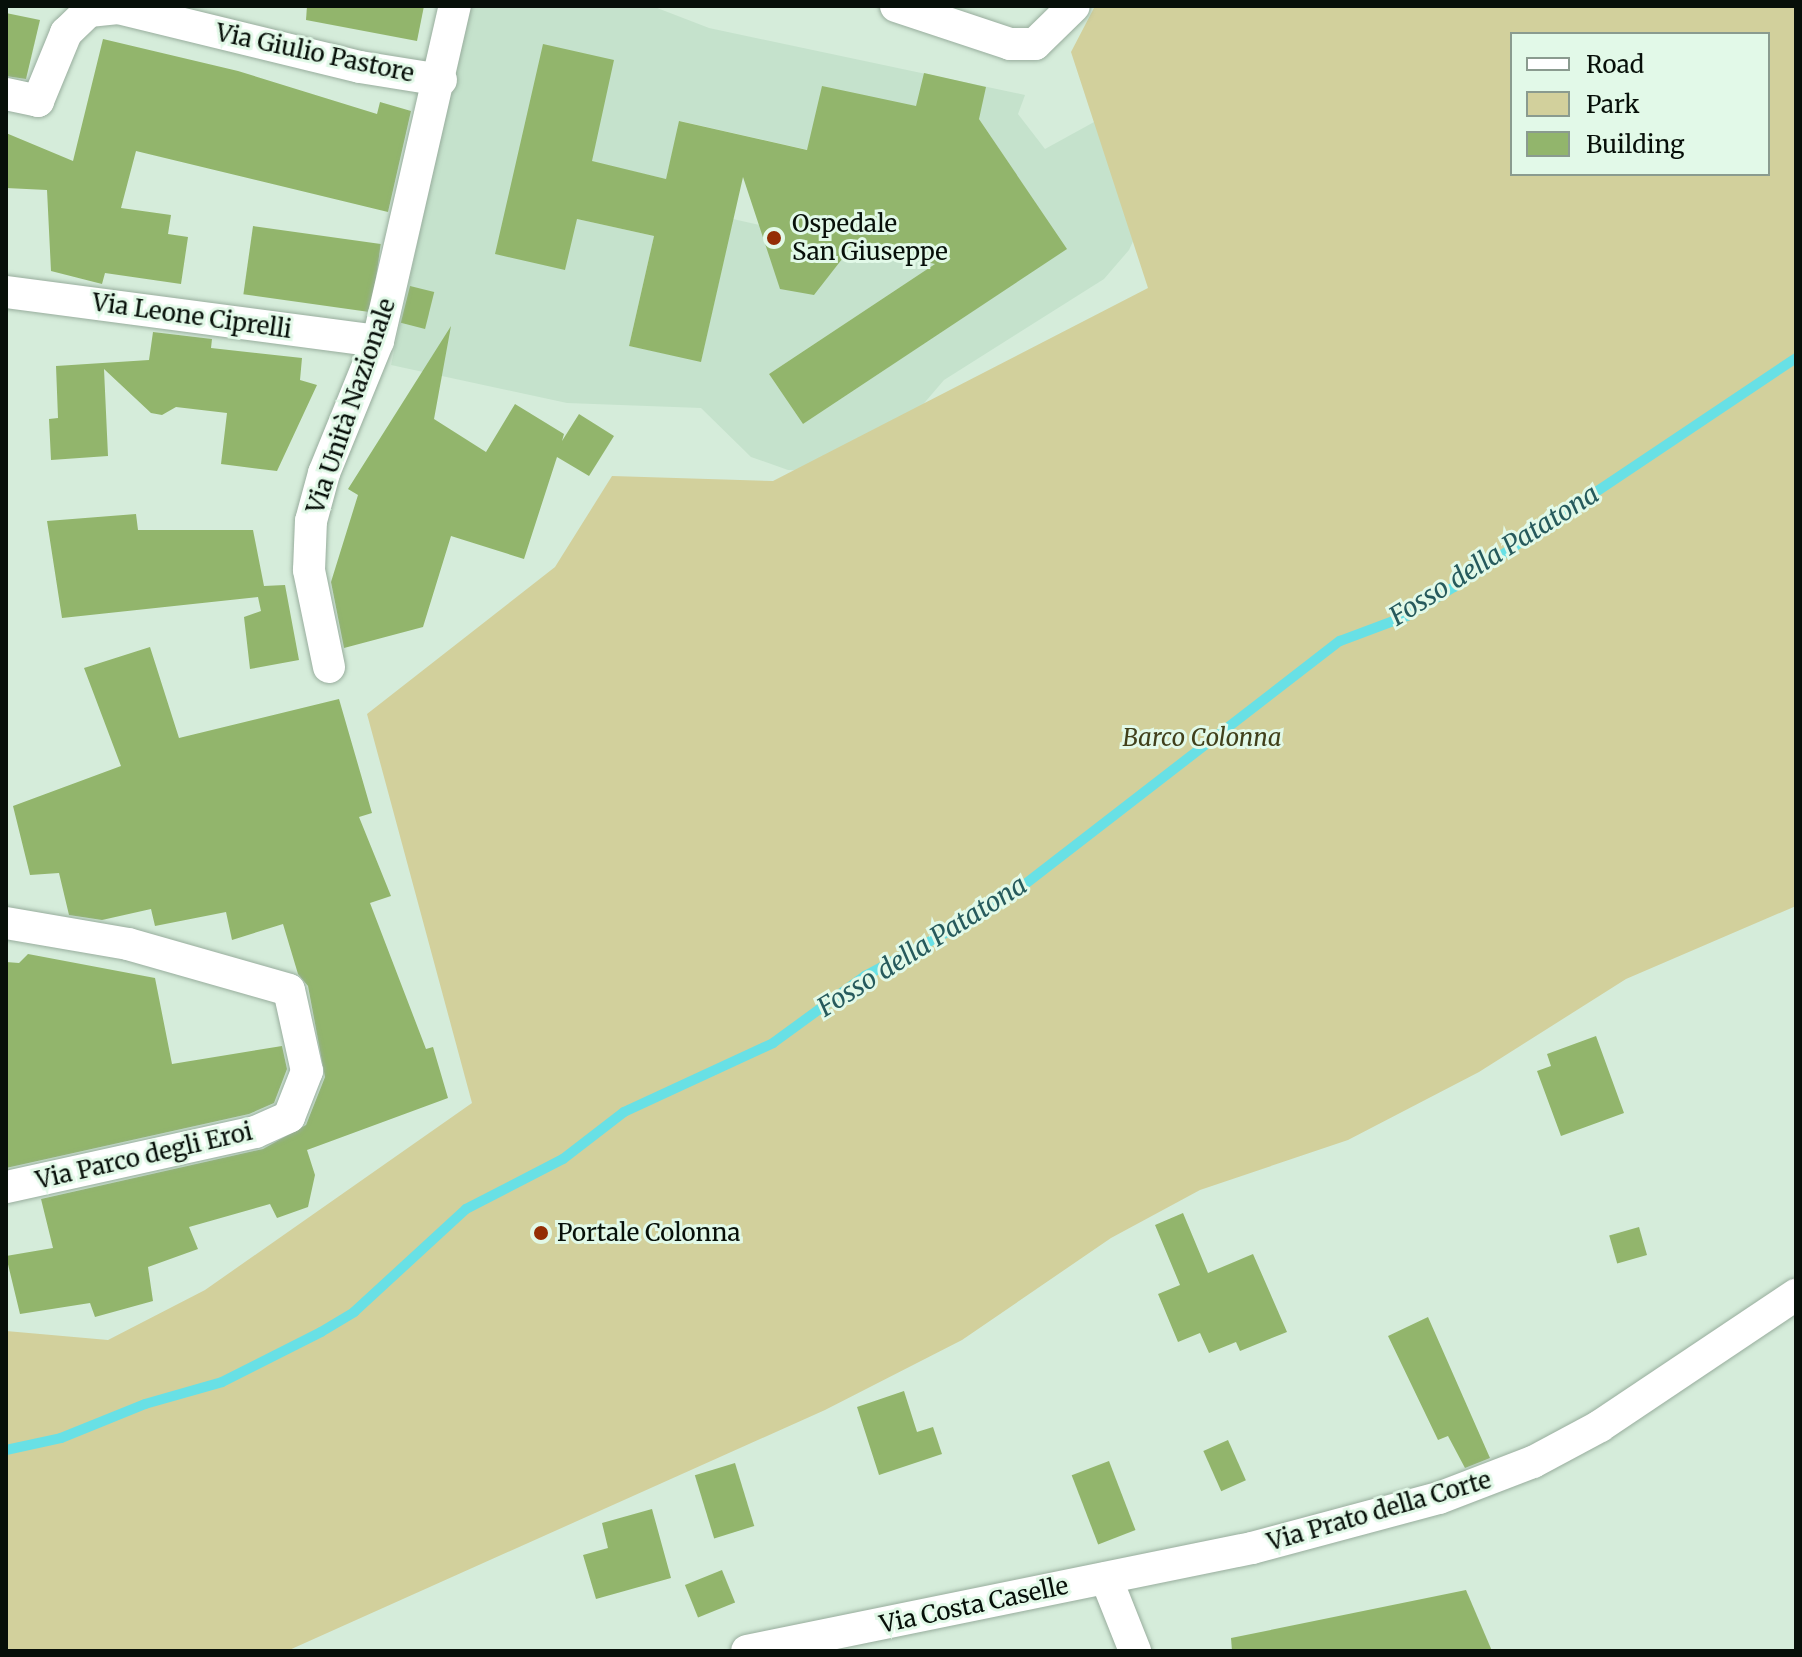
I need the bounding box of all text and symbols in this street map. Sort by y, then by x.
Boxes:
street label: Via Giulio Pastore [213,18,417,88]
legend [1510,32,1770,176]
text: Road [1586,49,1644,80]
text: Park [1586,89,1639,120]
text: Building [1586,129,1685,160]
place label: Ospedale San Giuseppe [792,210,948,266]
marker: Ospedale San Giuseppe [763,227,785,249]
street label: Via Leone Ciprelli [90,288,294,344]
street label: Via Unità Nazionale [301,295,401,517]
water label: Fosso della Patatona [1384,478,1604,632]
park label: Barco Colonna [1123,724,1281,752]
water label: Fosso della Patatona [812,869,1032,1023]
street label: Via Parco degli Eroi [33,1117,255,1195]
place label: Portale Colonna [557,1219,740,1247]
marker: Portale Colonna [532,1224,550,1242]
street label: Via Prato della Corte [1264,1465,1494,1557]
street label: Via Costa Caselle [877,1571,1071,1639]

